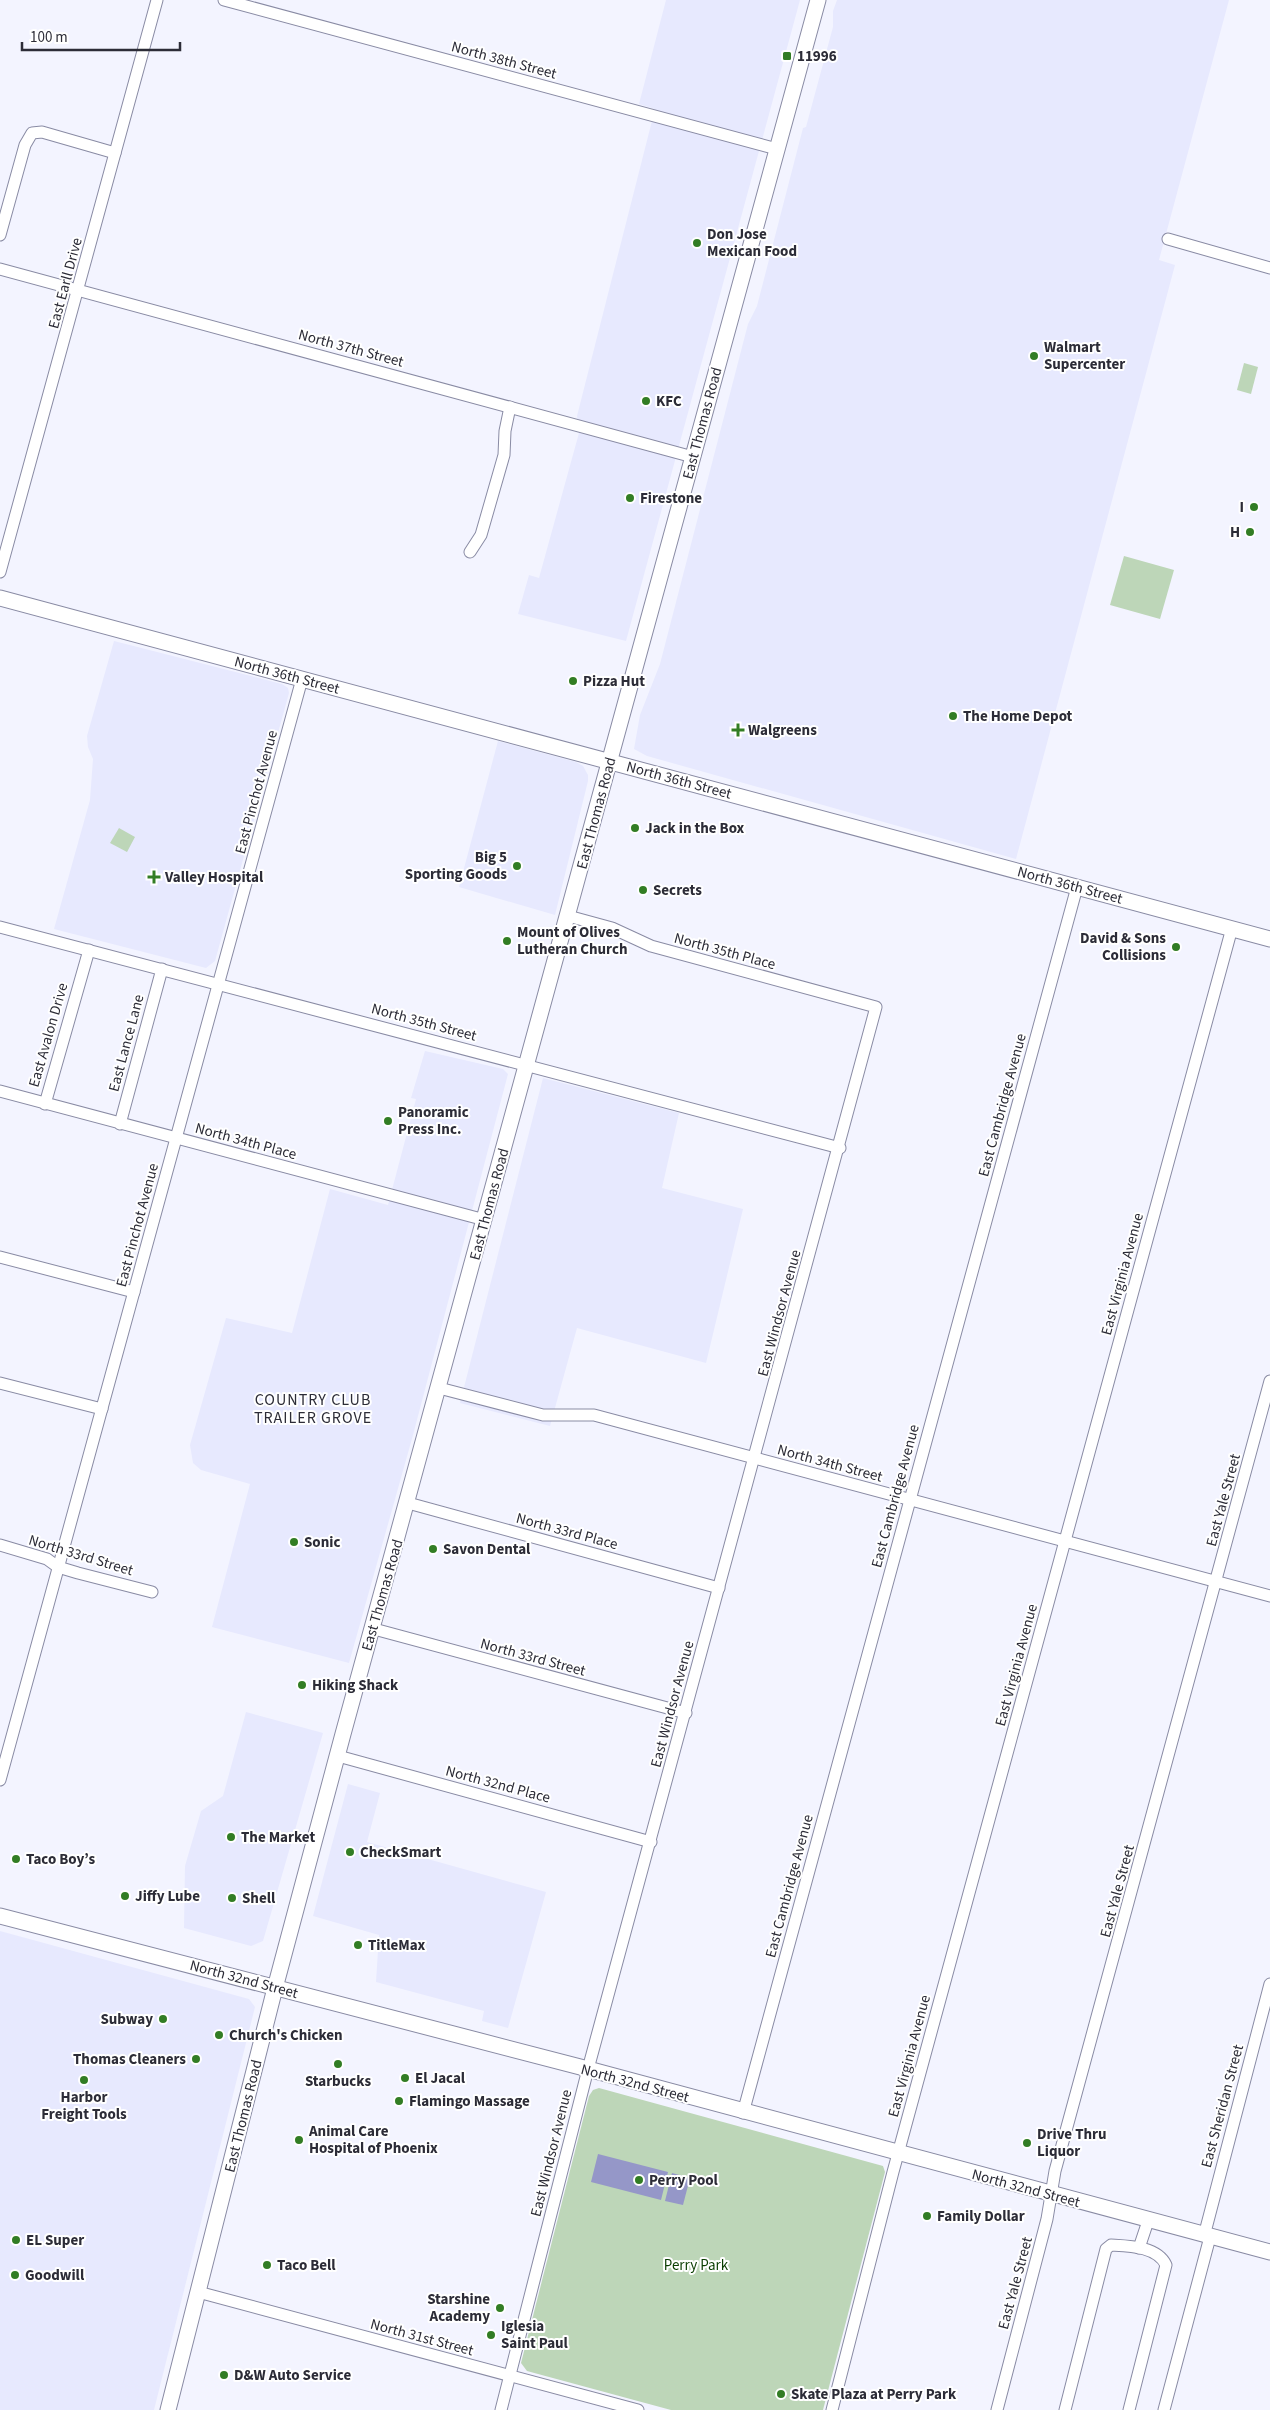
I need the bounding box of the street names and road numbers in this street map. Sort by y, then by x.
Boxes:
street label: North 38th Street [449,36,559,85]
street label: East Earll Drive [43,235,88,331]
street label: North 37th Street [296,324,406,373]
street label: East Thomas Road [677,365,728,482]
street label: North 36th Street [232,651,342,700]
street label: East Pinchot Avenue [230,728,283,856]
street label: East Thomas Road [571,755,622,872]
street label: North 36th Street [624,756,734,805]
street label: North 36th Street [1015,861,1125,910]
street label: North 35th Place [672,928,778,975]
street label: East Avalon Drive [24,981,73,1090]
street label: East Lance Lane [103,992,150,1094]
street label: North 35th Street [369,998,479,1047]
street label: East Cambridge Avenue [973,1031,1032,1179]
street label: North 34th Place [193,1118,299,1165]
street label: East Thomas Road [464,1146,515,1263]
street label: East Pinchot Avenue [111,1161,164,1289]
street label: East Virginia Avenue [1096,1211,1149,1338]
street label: East Windsor Avenue [752,1247,806,1379]
street label: East Cambridge Avenue [866,1422,925,1570]
street label: North 34th Street [775,1439,885,1488]
street label: East Yale Street [1201,1452,1246,1549]
street label: North 33rd Place [514,1508,620,1555]
street label: North 33rd Street [26,1530,136,1581]
street label: East Thomas Road [356,1537,408,1653]
street label: East Virginia Avenue [990,1602,1043,1729]
street label: North 33rd Street [478,1633,588,1682]
street label: East Windsor Avenue [645,1638,699,1770]
street label: North 32nd Place [443,1760,553,1809]
street label: East Cambridge Avenue [760,1812,819,1960]
street label: East Yale Street [1095,1843,1140,1940]
street label: North 32nd Street [187,1955,300,2004]
street label: East Virginia Avenue [883,1993,936,2120]
street label: East Sheridan Street [1196,2042,1249,2170]
street label: East Thomas Road [219,2058,268,2175]
street label: North 32nd Street [578,2059,691,2108]
street label: East Windsor Avenue [526,2087,577,2219]
street label: North 32nd Street [969,2164,1082,2213]
street label: East Yale Street [993,2235,1038,2332]
street label: North 31st Street [368,2314,476,2361]

